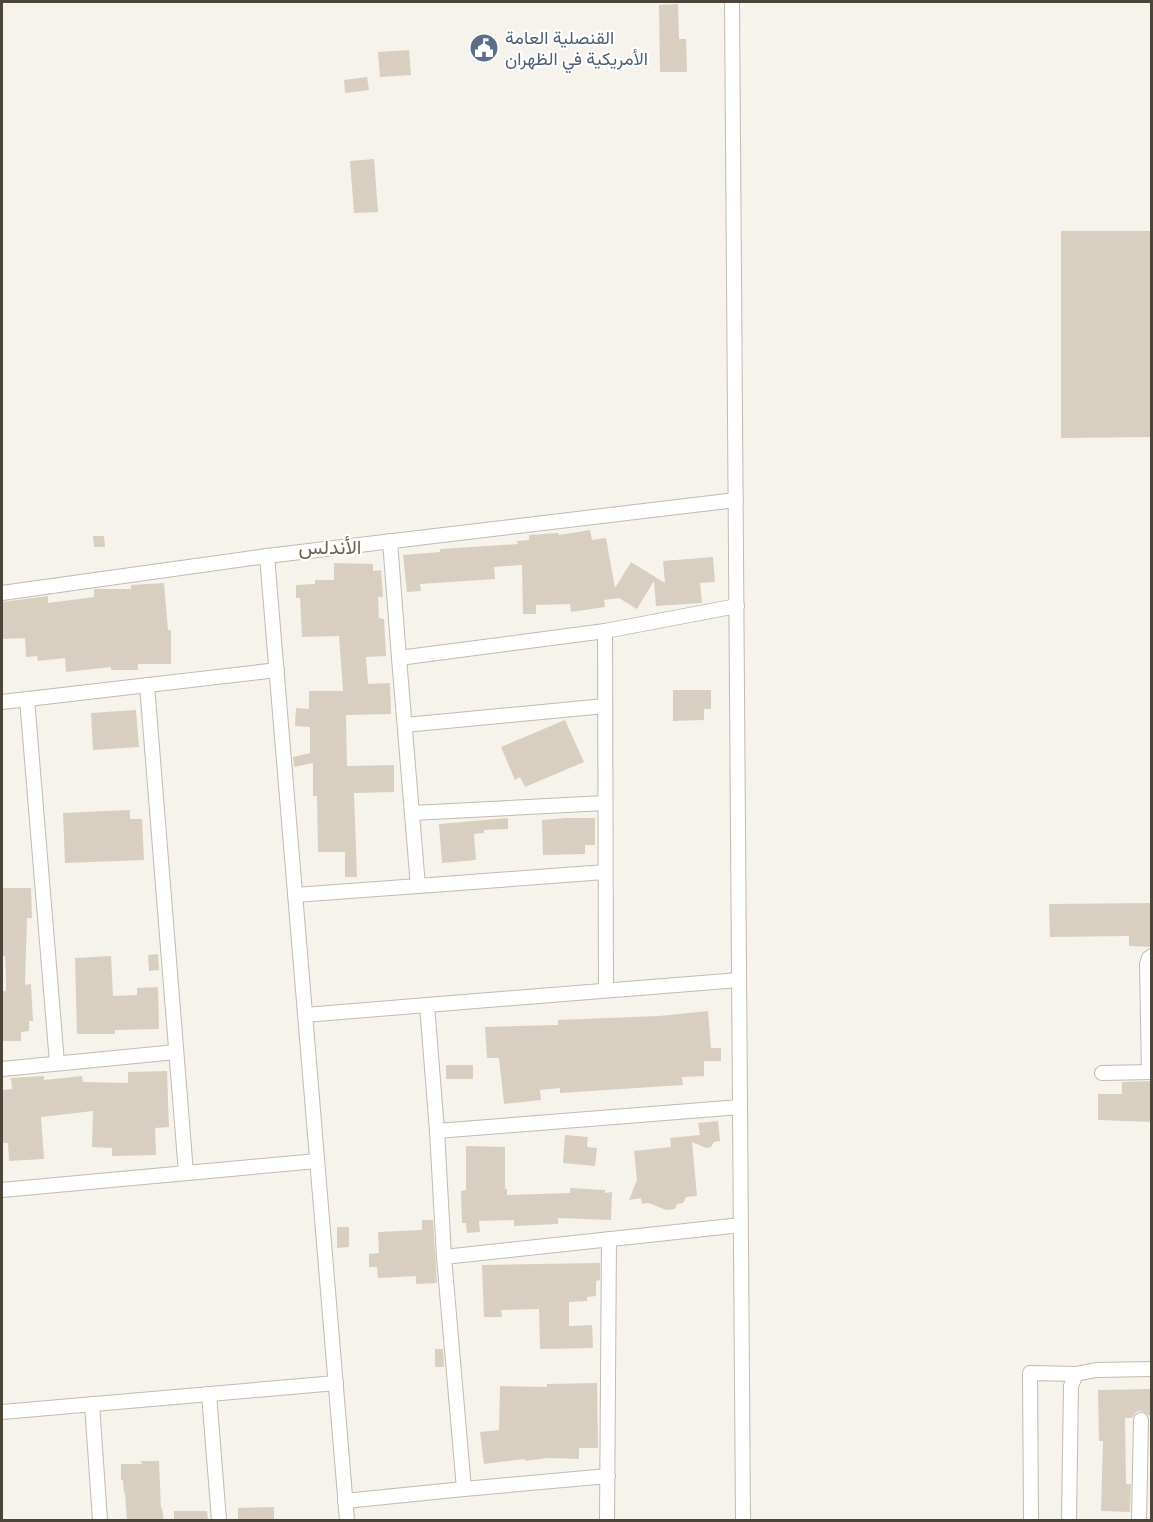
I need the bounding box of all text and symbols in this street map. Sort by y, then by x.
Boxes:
place label: القنصلية العامة الأمريكية في الظهران [505,27,648,74]
public building icon: القنصلية العامة الأمريكية في الظهران [468,32,500,64]
district label: الأندلس [299,535,361,559]

